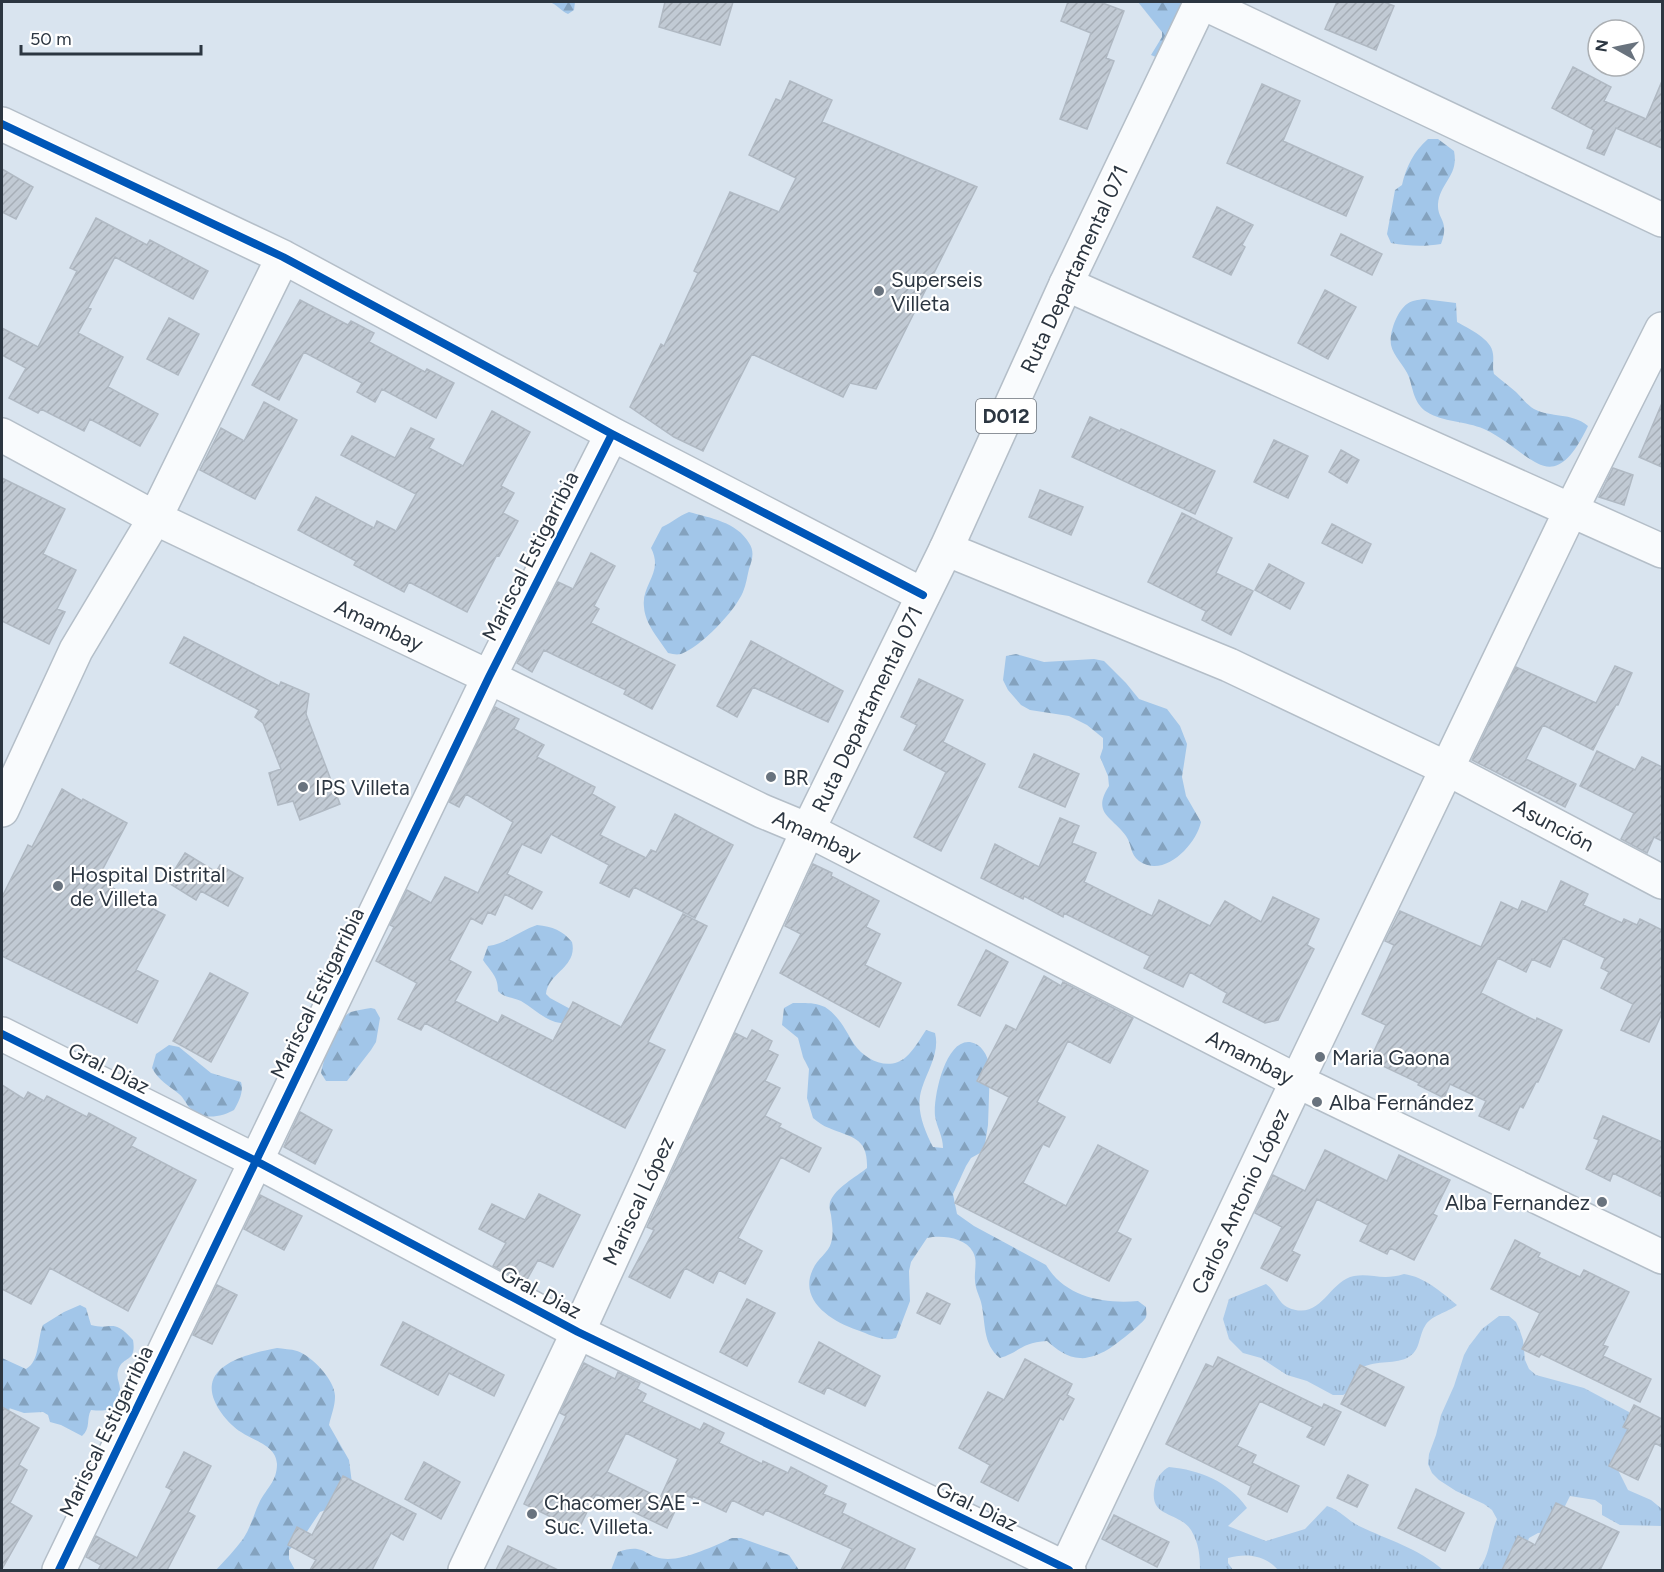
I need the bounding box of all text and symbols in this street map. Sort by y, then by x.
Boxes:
scale bar [21,18,201,56]
north arrow [1586,18,1646,78]
text: 50 m [30,28,72,50]
text: N [1591,38,1612,53]
street label: Ruta Departamental 071 [1015,161,1133,377]
place label: Superseis Villeta [891,267,983,316]
marker: Superseis Villeta [872,284,886,298]
road number: D012 [976,399,1036,433]
street label: Mariscal Estigarribia [476,467,584,645]
street label: Amambay [331,594,427,656]
street label: Ruta Departamental 071 [806,602,928,816]
place label: BR [783,765,809,790]
marker: BR [764,770,778,784]
place label: IPS Villeta [315,775,410,800]
marker: IPS Villeta [296,780,310,794]
street label: Asunción [1509,793,1599,857]
street label: Amambay [769,805,865,867]
place label: Hospital Distrital de Villeta [70,862,226,911]
marker: Hospital Distrital de Villeta [51,879,65,893]
street label: Mariscal Estigarribia [265,903,369,1083]
street label: Amambay [1202,1024,1298,1090]
street label: Gral. Diaz [64,1037,154,1099]
place label: Maria Gaona [1332,1045,1450,1070]
marker: Maria Gaona [1313,1050,1327,1064]
place label: Alba Fernández [1329,1090,1474,1115]
marker: Alba Fernández [1310,1095,1324,1109]
street label: Carlos Antonio López [1186,1104,1294,1298]
street label: Mariscal López [597,1133,679,1269]
place label: Alba Fernandez [1445,1190,1590,1215]
marker: Alba Fernandez [1595,1195,1609,1209]
street label: Gral. Diaz [496,1260,586,1324]
street label: Mariscal Estigarribia [54,1341,158,1521]
street label: Gral. Diaz [932,1475,1022,1537]
place label: Chacomer SAE - Suc. Villeta. [544,1490,700,1539]
marker: Chacomer SAE - Suc. Villeta. [525,1507,539,1521]

